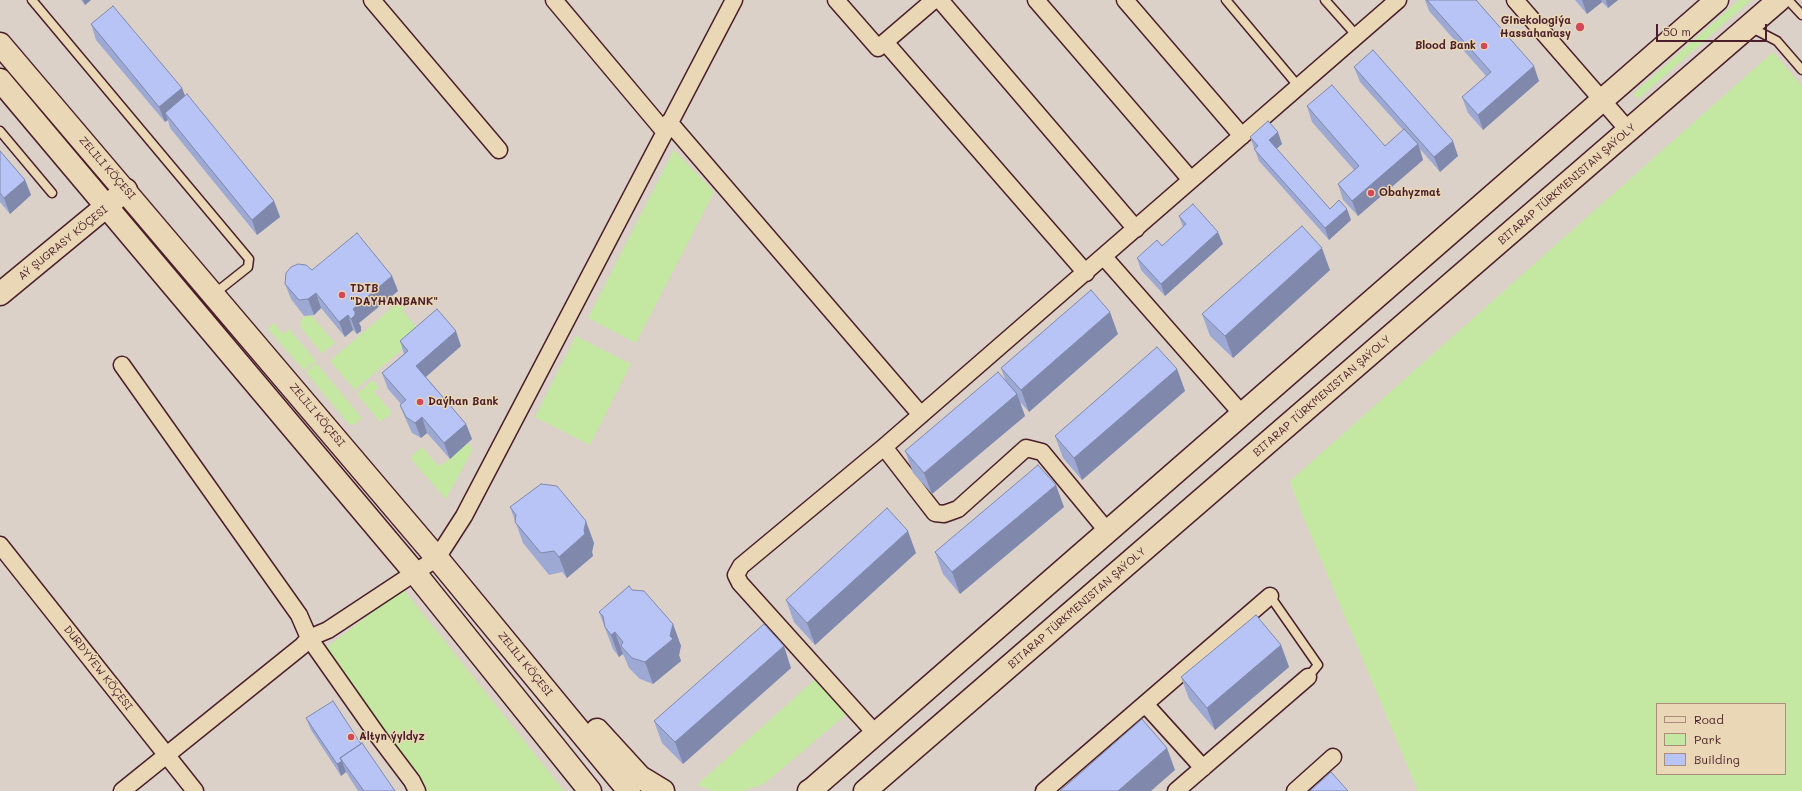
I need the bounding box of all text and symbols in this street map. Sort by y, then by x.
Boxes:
place label: Ginekologiýa Hassahanasy [1500,14,1571,40]
scale bar [1658,16,1769,42]
marker: Ginekologiýa Hassahanasy [1574,21,1586,33]
text: 50 m [1663,23,1691,39]
place label: Blood Bank [1415,39,1476,53]
marker: Blood Bank [1479,41,1489,51]
street label: BITARAP TÜRKMENISTAN ŞAÝOLY [1495,121,1639,247]
street label: ZELILI KÖÇESI [76,134,138,202]
place label: Obahyzmat [1379,186,1441,200]
marker: Obahyzmat [1366,188,1376,198]
street label: AÝ ŞUGRASY KÖÇESI [16,203,110,283]
place label: TDTB "DAYHANBANK" [350,282,438,308]
marker: TDTB "DAYHANBANK" [337,290,347,300]
street label: BITARAP TÜRKMENISTAN ŞAÝOLY [1250,333,1394,459]
street label: ZELILI KÖÇESI [287,381,347,449]
place label: Daýhan Bank [428,395,498,409]
marker: Daýhan Bank [415,397,425,407]
street label: BITARAP TÜRKMENISTAN ŞAÝOLY [1005,545,1149,671]
street label: DURDYÝEW KÖÇESI [61,623,135,713]
street label: ZELILI KÖÇESI [495,629,555,699]
legend [1656,703,1786,775]
text: Road [1694,711,1724,727]
place label: Altyn ýyldyz [359,730,425,744]
text: Park [1694,731,1721,747]
marker: Altyn ýyldyz [346,732,356,742]
text: Building [1694,751,1740,767]

